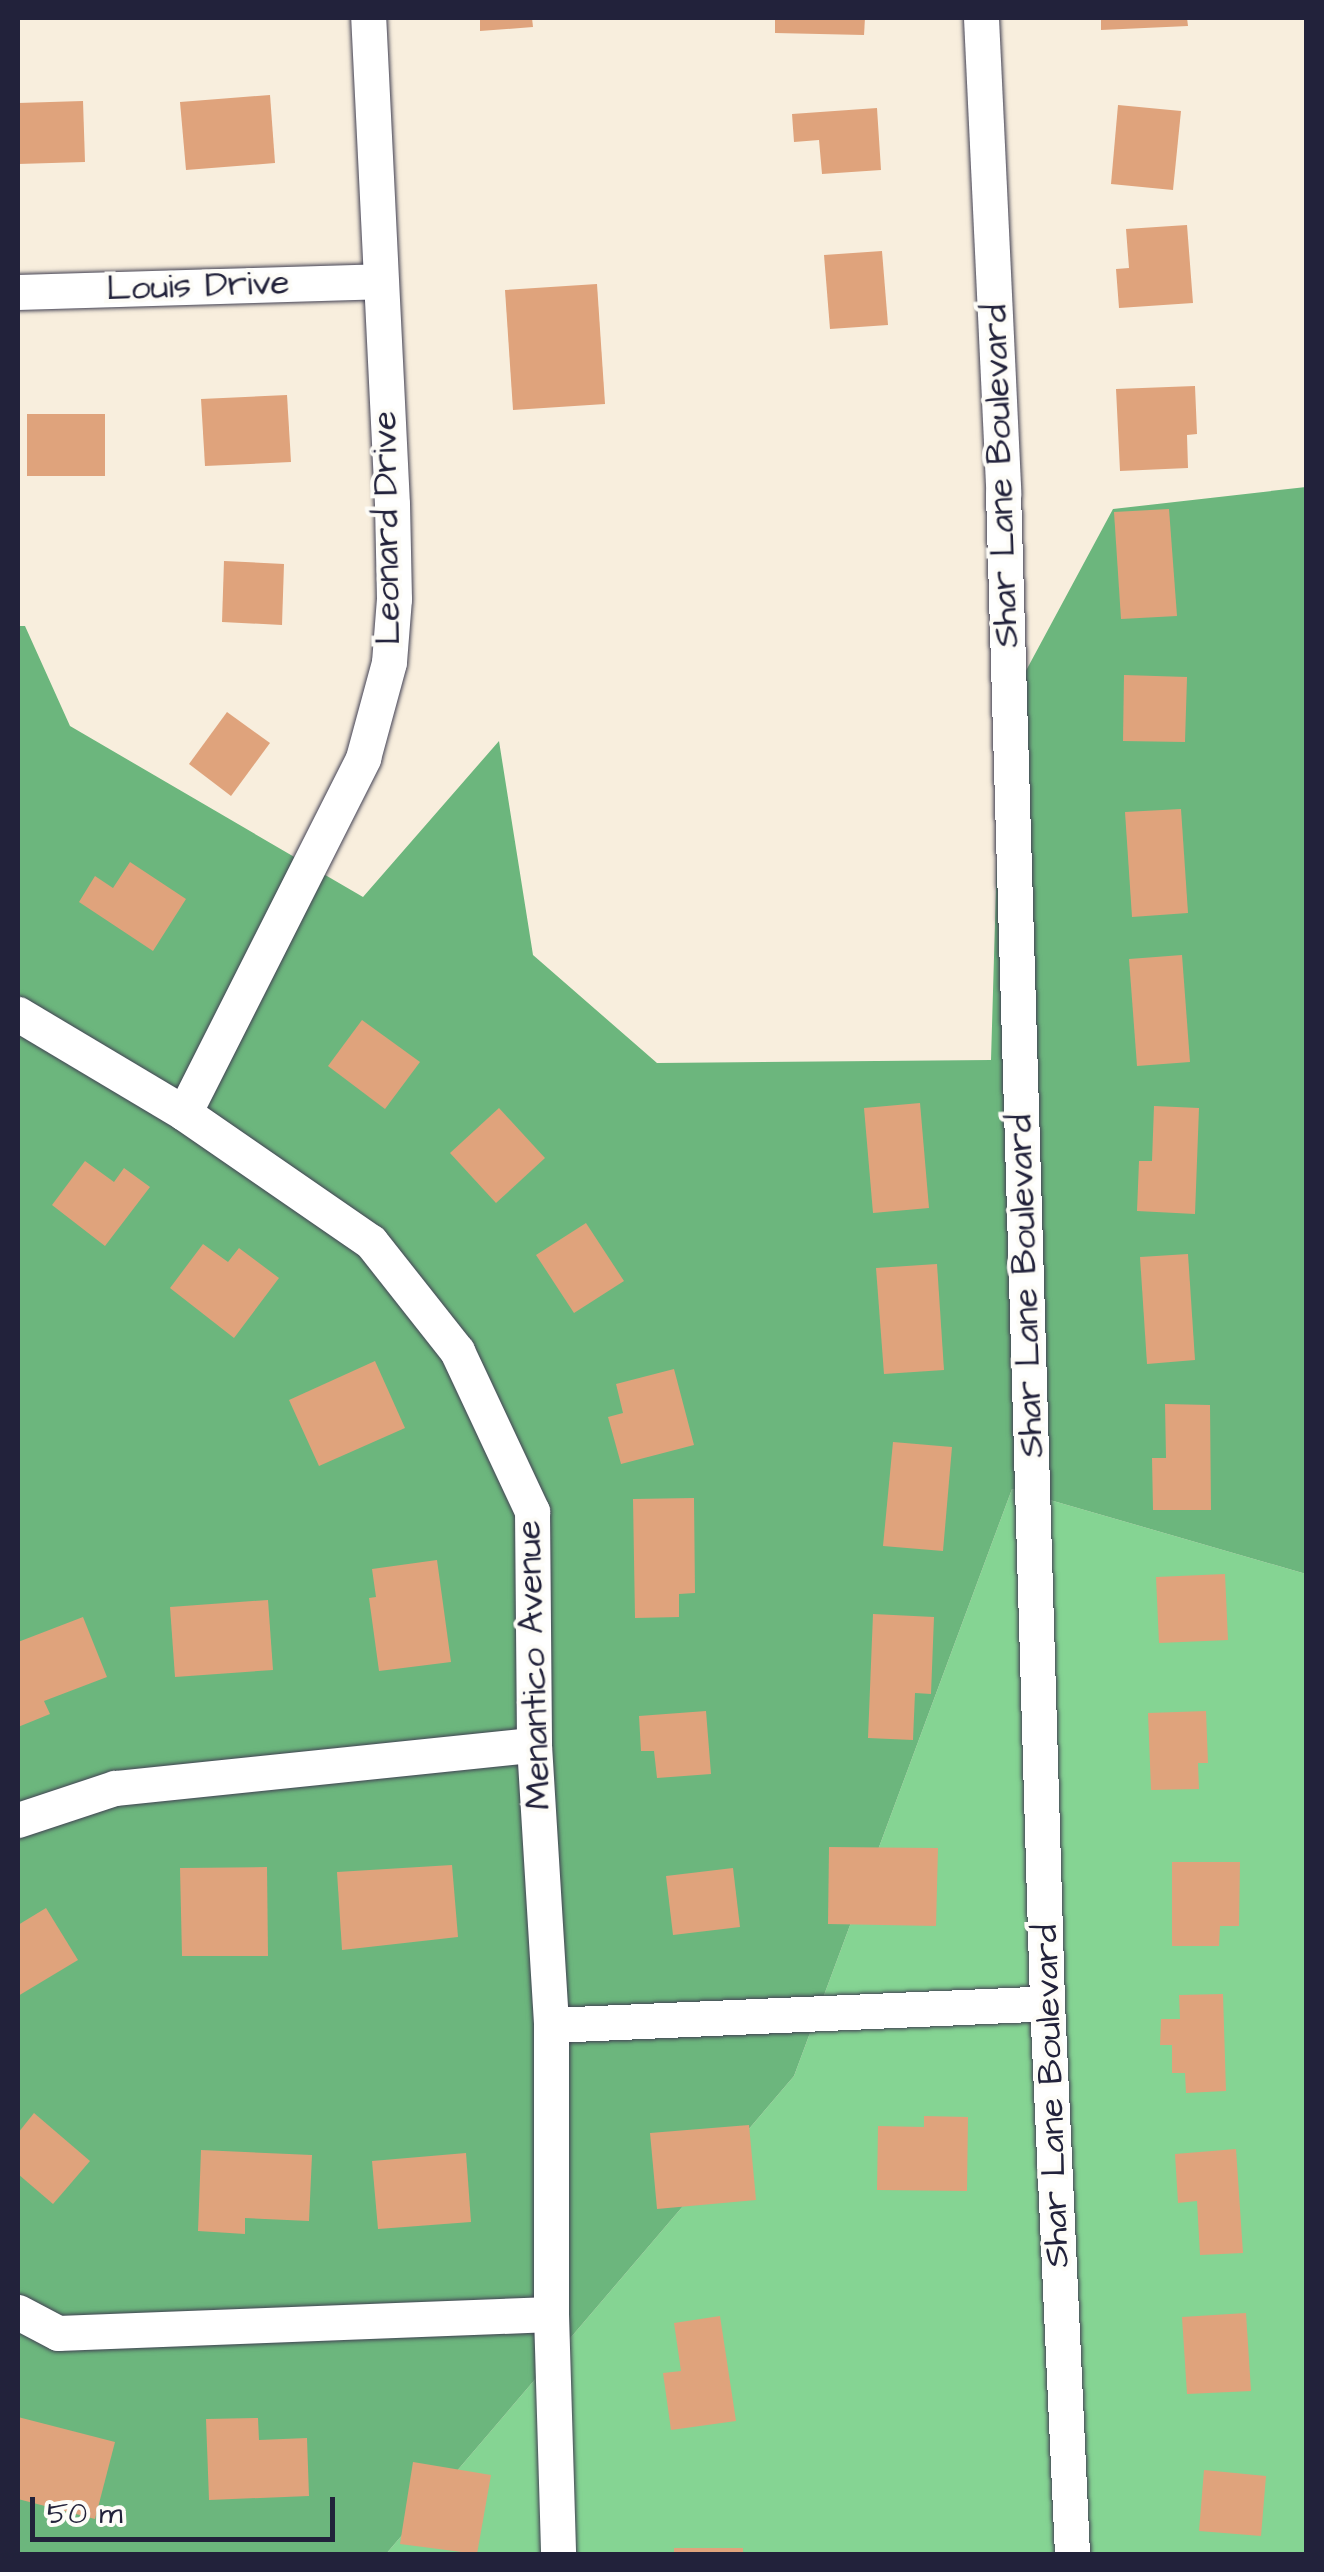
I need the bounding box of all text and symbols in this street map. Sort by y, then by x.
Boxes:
street label: Louis Drive [106,262,290,310]
street label: Shar Lane Boulevard [974,304,1028,648]
street label: Leonard Drive [364,411,410,645]
street label: Shar Lane Boulevard [999,1114,1053,1458]
street label: Menantico Avenue [508,1520,560,1810]
street label: Shar Lane Boulevard [1025,1924,1079,2268]
scale bar [35,2477,340,2539]
text: 50 m [47,2493,123,2535]

